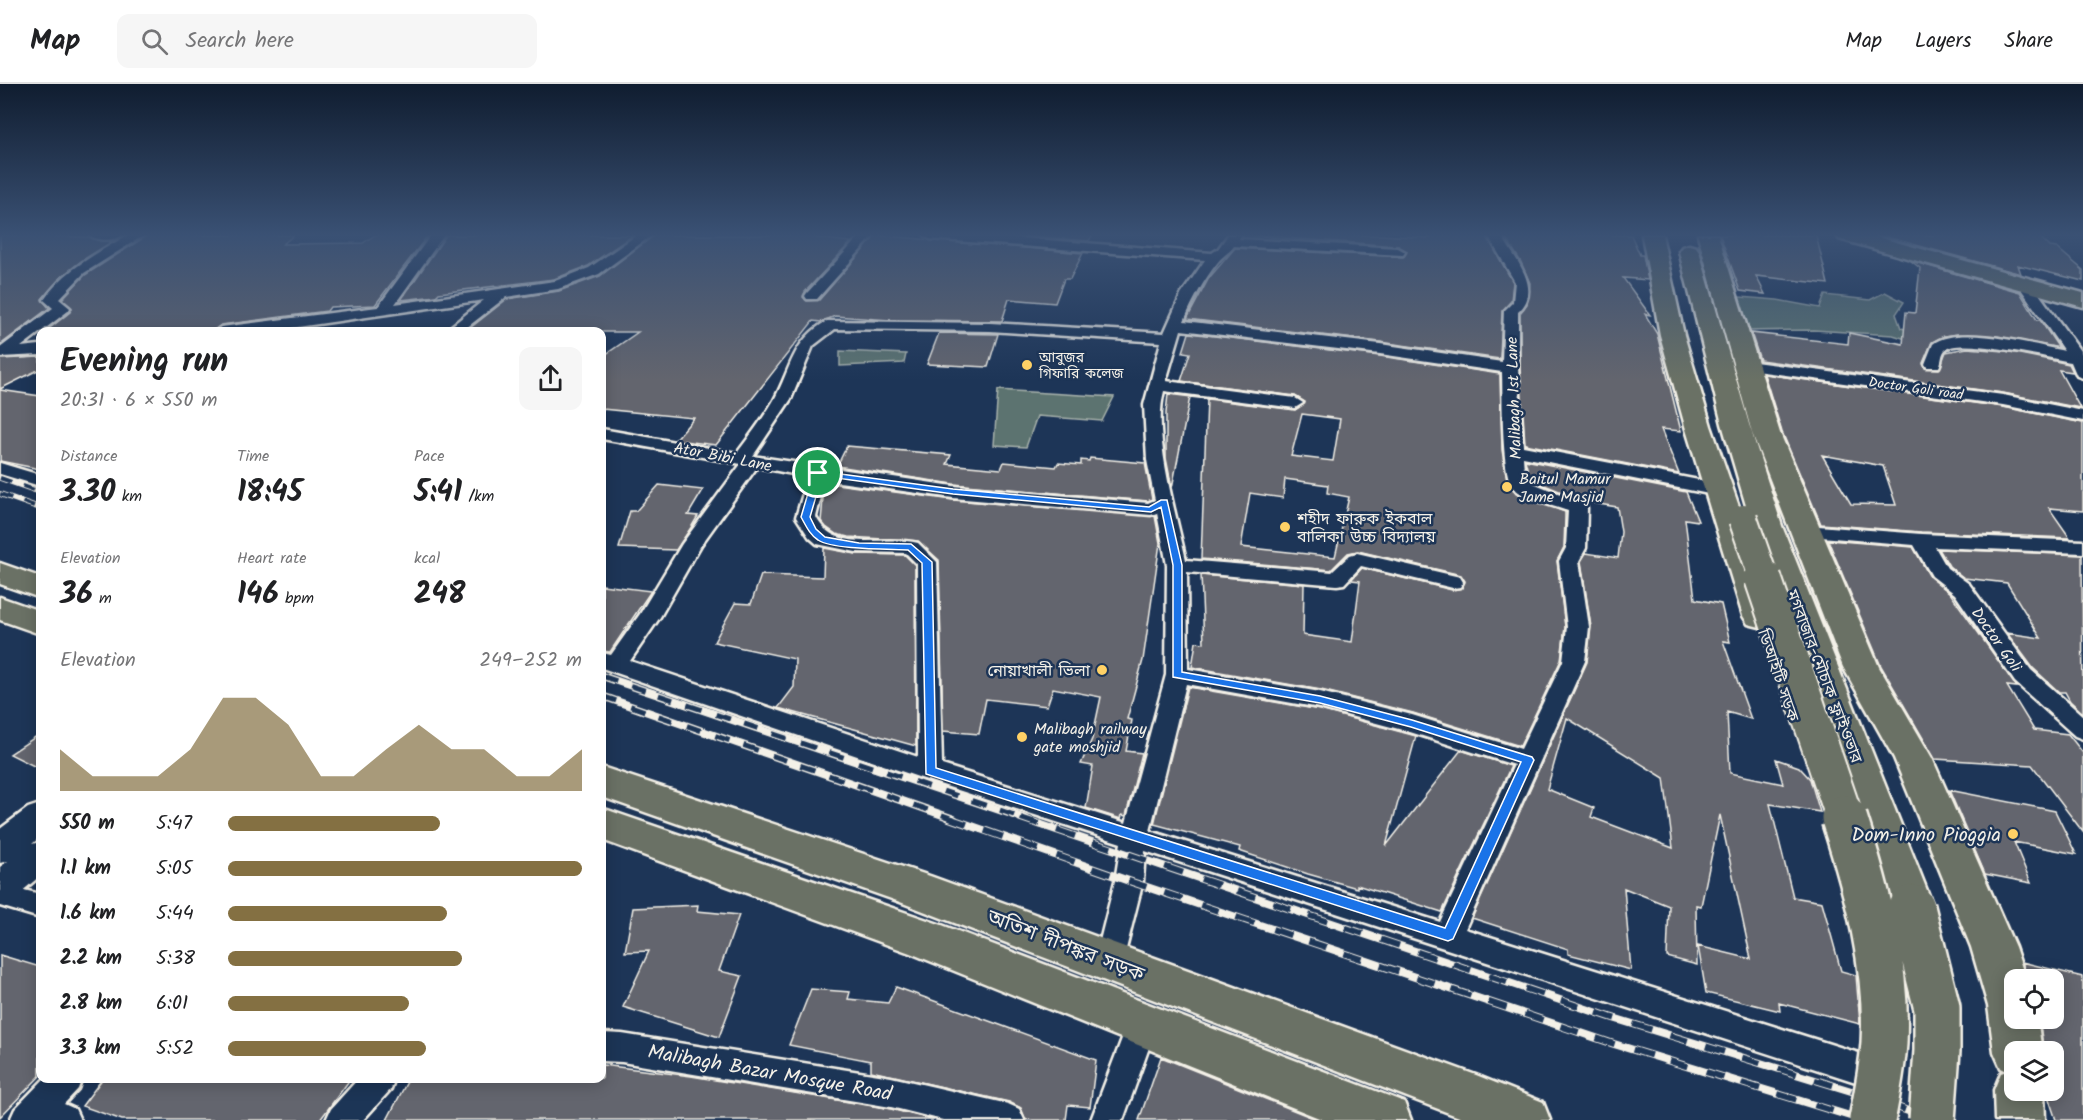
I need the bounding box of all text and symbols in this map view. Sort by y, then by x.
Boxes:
search box [117,14,537,68]
text: Map [30,19,81,64]
text: Search here [186,24,294,59]
icon: search [138,25,171,58]
text: Map [1845,25,1882,58]
text: Layers [1915,25,1971,58]
text: Share [2004,25,2053,58]
text: Evening run [60,336,228,389]
street label: Malibagh 1st Lane [1500,336,1529,460]
button: share [519,347,582,410]
place label: আবুজর গিফারি কলেজ [1038,347,1124,385]
marker: আবুজর গিফারি কলেজ [1020,358,1034,372]
street label: Doctor Goli road [1867,371,1966,407]
text: 20:31 · 6 × 550 m [60,385,217,417]
street label: Ator Bibi Lane [672,436,774,479]
text: Distance [60,444,118,469]
text: Time [237,444,269,469]
text: Pace [414,444,445,469]
pin [792,447,843,498]
icon: arrive [801,456,834,489]
place label: Baitul Mamur Jame Masjid [1519,467,1612,510]
text: 3.30 [60,469,115,517]
text: 18:45 [237,469,303,517]
text: 5:41 [414,469,462,517]
marker: Baitul Mamur Jame Masjid [1500,480,1514,494]
text: km [115,484,142,509]
text: /km [462,484,494,509]
place label: শহীদ ফারুক ইকবাল বালিকা উচ্চ বিদ্যালয় [1296,507,1436,550]
marker: শহীদ ফারুক ইকবাল বালিকা উচ্চ বিদ্যালয় [1278,520,1292,534]
text: Elevation [60,546,121,571]
text: Heart rate [237,546,307,571]
text: kcal [414,546,440,571]
text: 36 [60,571,93,619]
text: 146 [237,571,279,619]
text: 248 [414,571,466,619]
street label: মগবাজার-মৌচাক ফ্লাইওভার [1779,585,1868,767]
text: m [93,586,112,611]
text: bpm [279,586,314,611]
street label: Doctor Goli [1964,602,2028,679]
street label: ডিআইটি সড়ক [1750,625,1805,726]
text: Elevation [60,645,136,677]
text: 249–252 m [479,645,582,677]
place label: নোয়াখালী ভিলা [987,659,1091,684]
marker: নোয়াখালী ভিলা [1095,663,1109,677]
place label: Malibagh railway gate moshjid [1033,717,1147,760]
marker: Malibagh railway gate moshjid [1015,730,1029,744]
text: 550 m [60,808,115,840]
text: 5:47 [156,808,192,840]
place label: Dom-Inno Pioggia [1852,820,2001,852]
marker: Dom-Inno Pioggia [2006,827,2020,841]
text: 1.1 km [60,853,111,885]
text: 5:05 [156,853,192,885]
text: 1.6 km [60,898,116,930]
text: 5:44 [156,898,194,930]
street label: অতিশ দীপঙ্কর সড়ক [981,902,1149,992]
text: 2.2 km [60,943,122,975]
text: 5:38 [156,943,195,975]
map controls [2004,969,2064,1101]
button: locate [2004,969,2064,1029]
text: 2.8 km [60,988,122,1020]
text: 6:01 [156,988,188,1020]
text: 3.3 km [60,1033,121,1065]
text: 5:52 [156,1033,194,1065]
street label: Malibagh Bazar Mosque Road [645,1037,895,1111]
button: layers [2004,1041,2064,1101]

